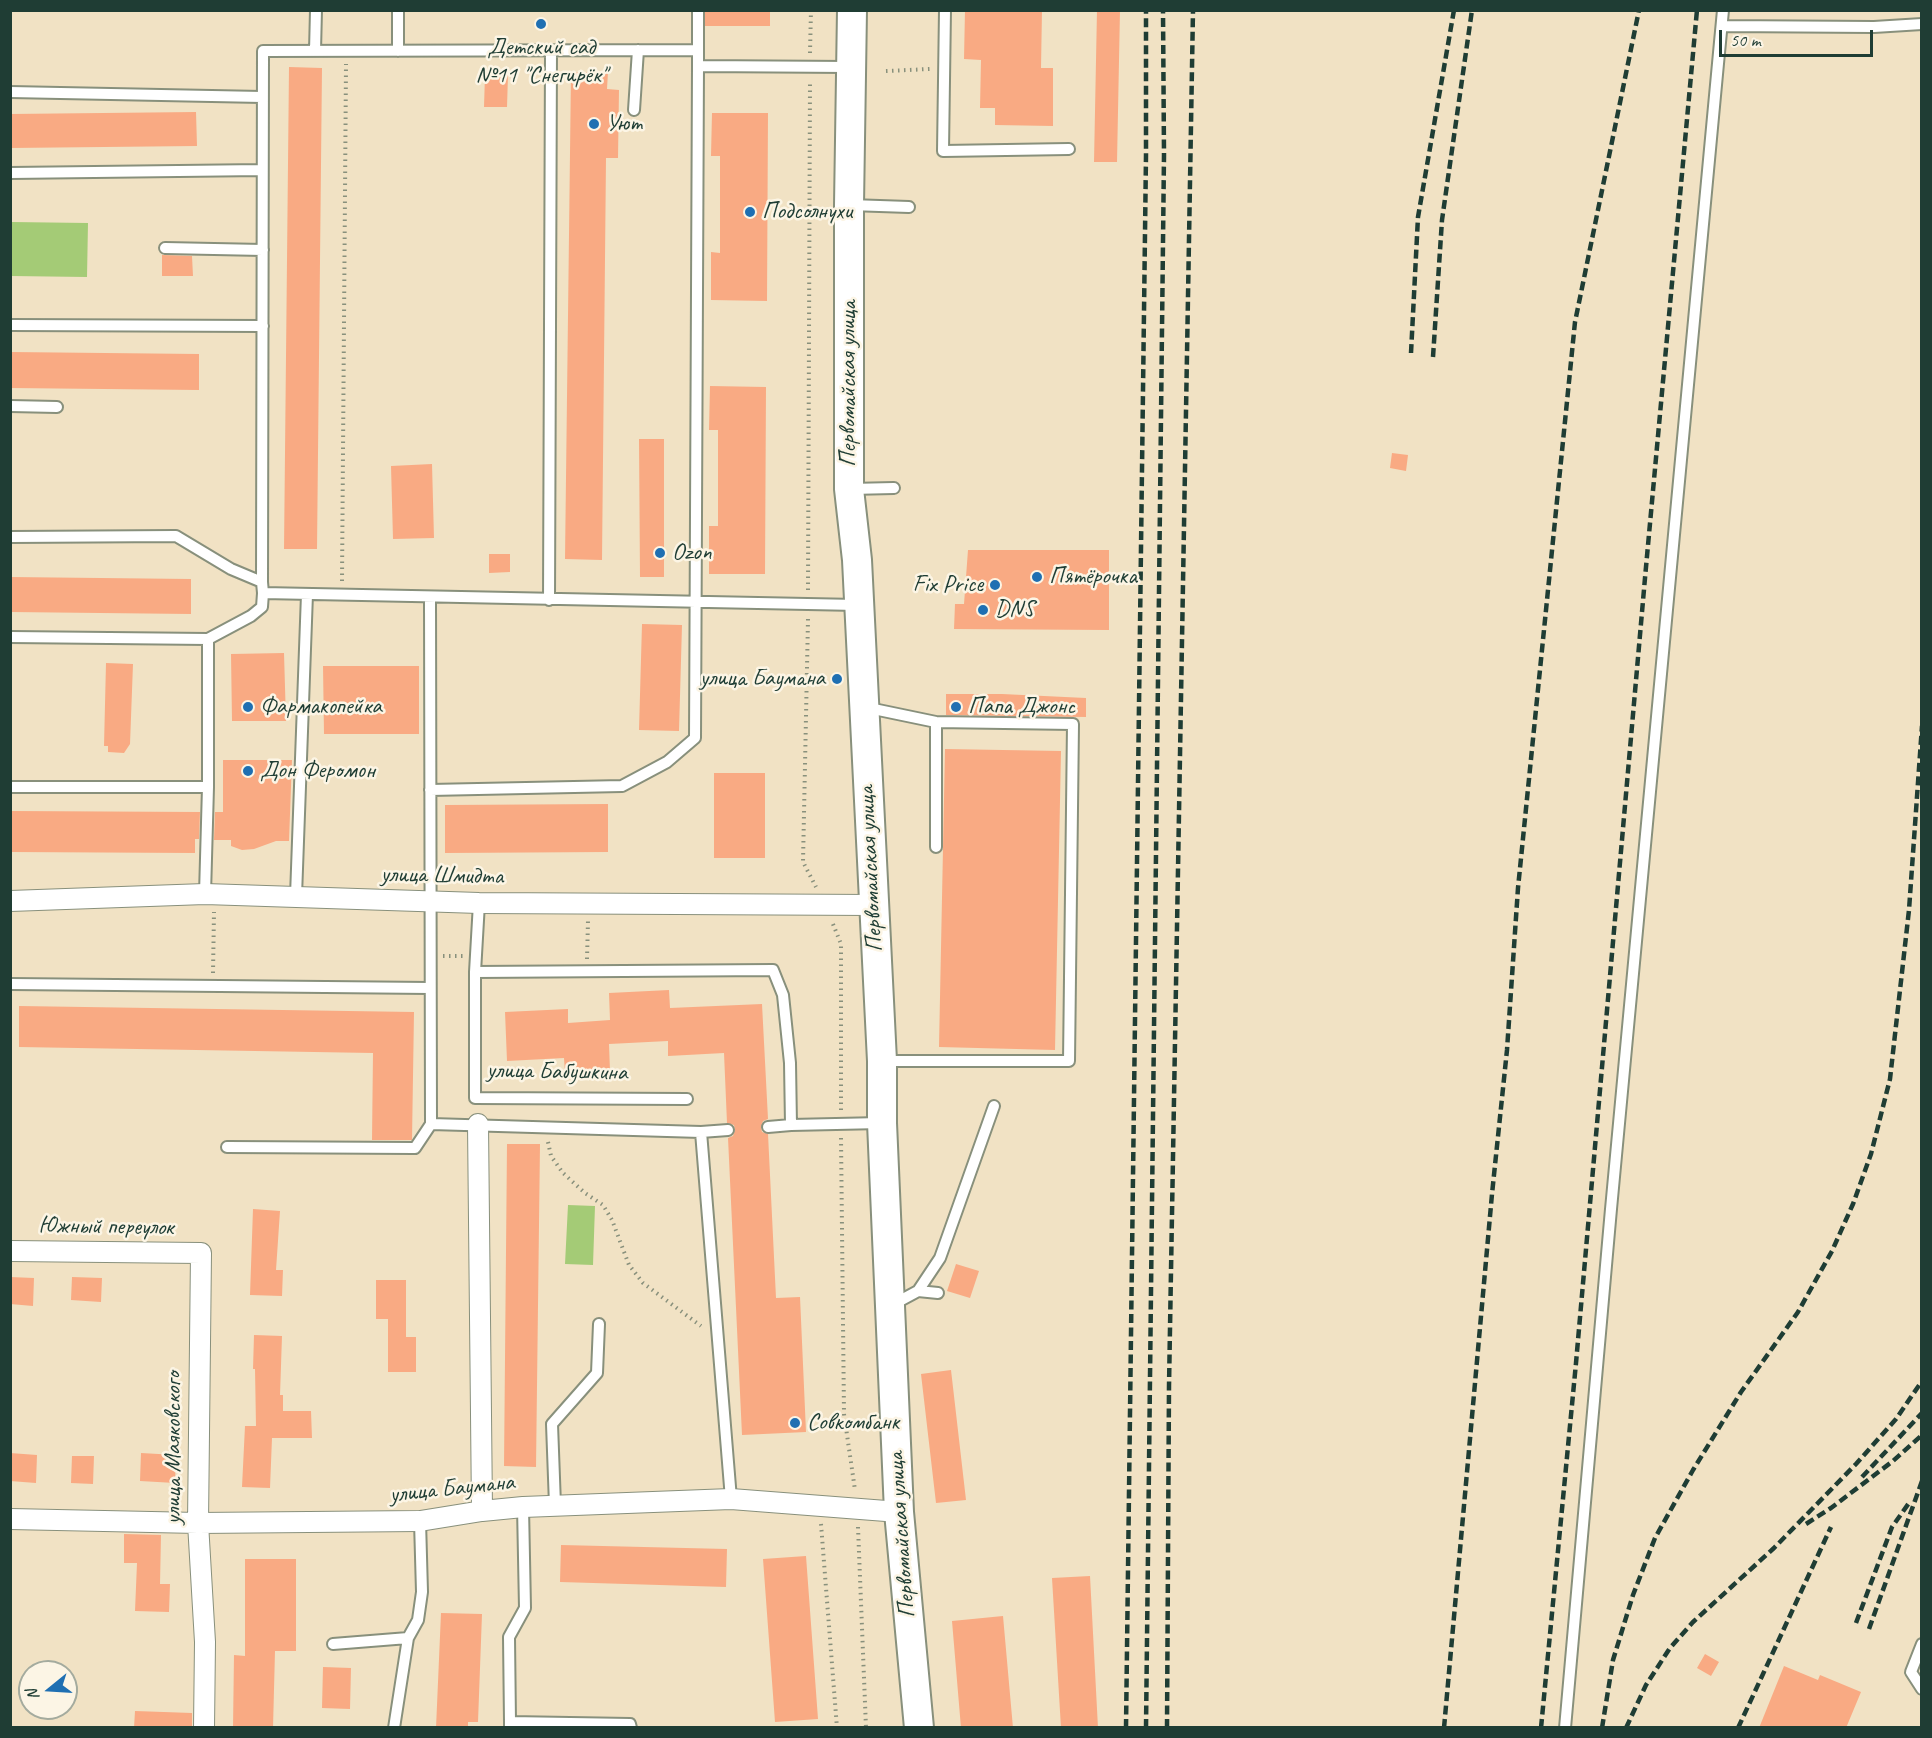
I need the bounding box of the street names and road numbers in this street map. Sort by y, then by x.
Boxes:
street label: Первомайская улица [835,301,863,467]
street label: Первомайская улица [852,785,890,953]
street label: улица Шмидта [380,861,504,891]
street label: улица Бабушкина [486,1056,628,1088]
street label: Южный переулок [38,1211,174,1243]
street label: улица Маяковского [160,1372,188,1524]
street label: Первомайская улица [882,1451,922,1619]
street label: улица Баумана [388,1468,516,1510]

